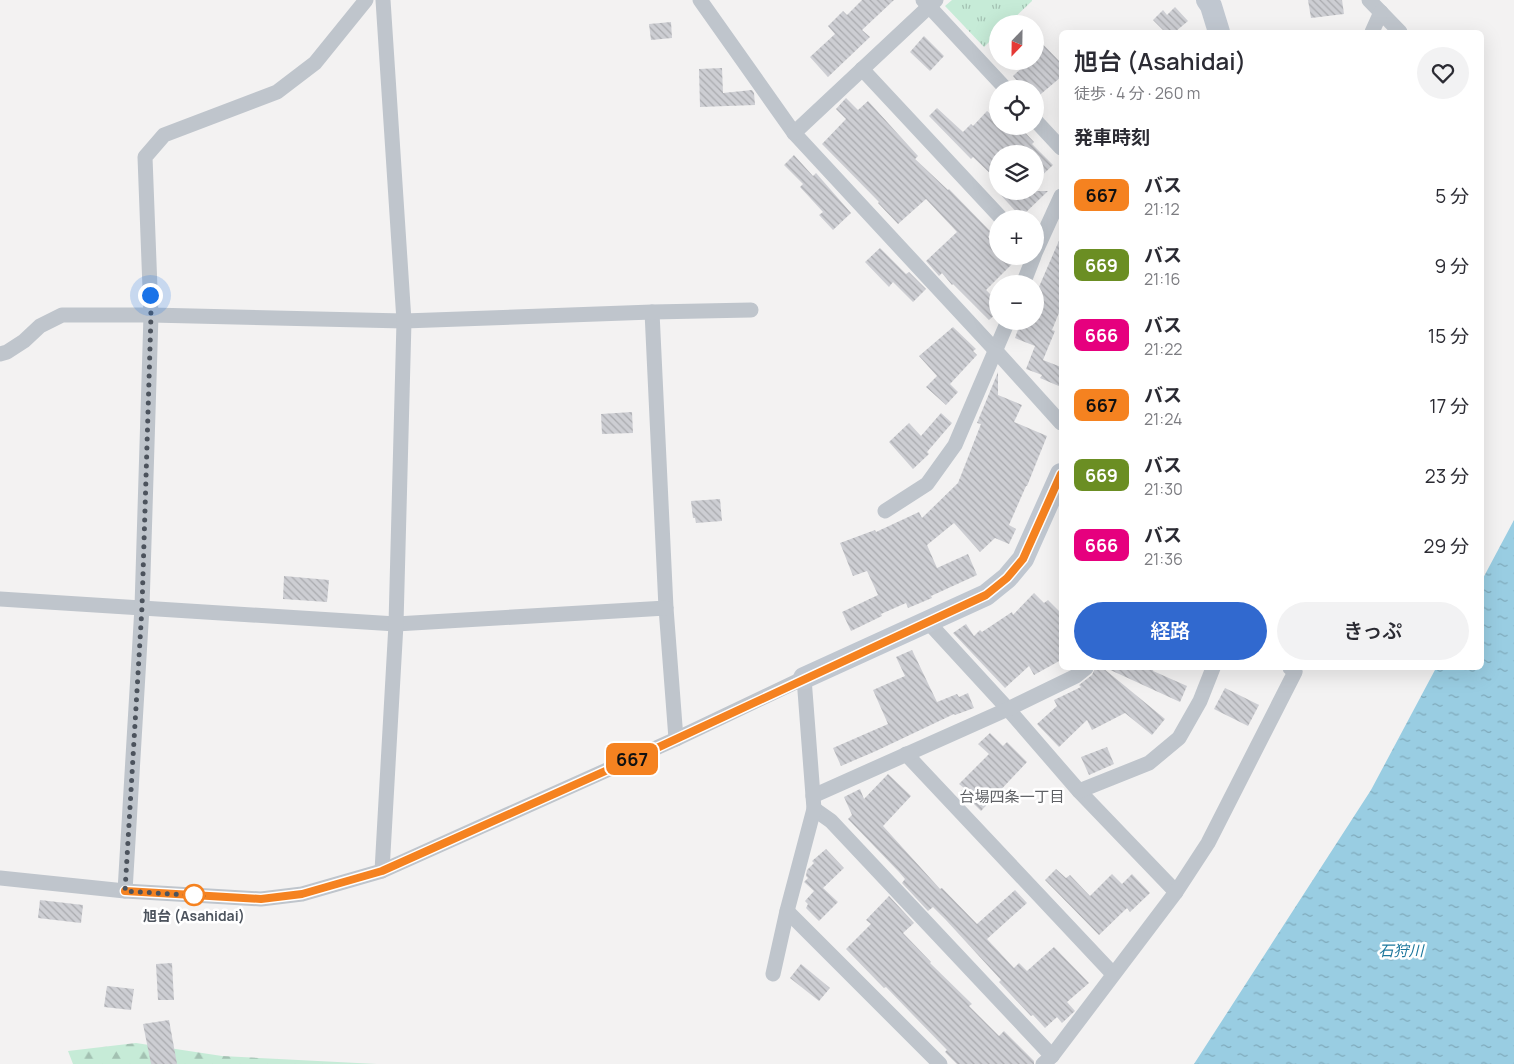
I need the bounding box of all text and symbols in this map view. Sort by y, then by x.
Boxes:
north arrow [989,15,1044,70]
map controls [989,15,1044,330]
text: 旭台 (Asahidai) [1074,44,1246,77]
button: heart [1417,47,1469,99]
button: locate [989,80,1044,135]
text: 徒歩 · 4 分 · 260 m [1074,82,1200,104]
text: 発車時刻 [1074,124,1150,150]
button: layers [989,145,1044,200]
text: バス [1144,172,1182,198]
text: 667 [1086,183,1117,207]
text: 5 分 [1435,183,1469,209]
text: 21:12 [1144,198,1180,220]
button: + [989,210,1044,265]
text: バス [1144,242,1182,268]
text: 669 [1085,253,1118,277]
text: 9 分 [1434,253,1469,279]
text: 21:16 [1144,268,1180,290]
button: − [989,275,1044,330]
your location [138,283,163,308]
text: バス [1144,312,1182,338]
text: 666 [1085,323,1118,347]
text: 15 分 [1428,323,1469,349]
text: 21:22 [1144,338,1182,360]
text: バス [1144,382,1182,408]
text: 667 [1086,393,1117,417]
text: 17 分 [1429,393,1469,419]
text: 21:24 [1144,408,1182,430]
text: バス [1144,452,1182,478]
text: 669 [1085,463,1118,487]
text: 23 分 [1425,463,1469,489]
text: 21:30 [1144,478,1183,500]
text: バス [1144,522,1182,548]
text: 666 [1085,533,1118,557]
text: 29 分 [1424,533,1469,559]
text: 21:36 [1144,548,1183,570]
button: 経路 [1074,602,1267,660]
button: きっぷ [1277,602,1469,660]
line badge: 667 [603,743,661,775]
text: 667 [616,747,648,771]
district label: 台場四条一丁目 [959,786,1065,807]
marker: 旭台 (Asahidai) [183,884,205,906]
place label: 旭台 (Asahidai) [143,906,245,925]
water label: 石狩川 [1378,940,1425,961]

